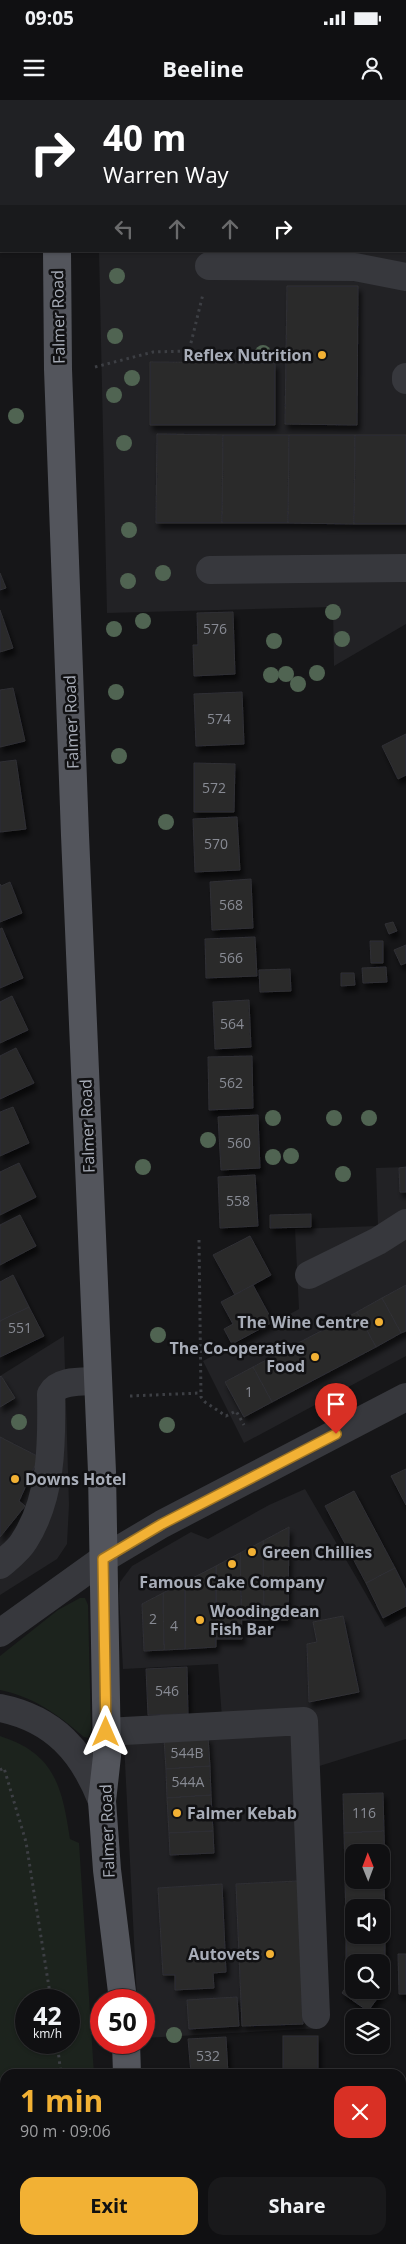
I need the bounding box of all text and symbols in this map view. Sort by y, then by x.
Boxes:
text: 09:05 [25,5,74,31]
text: Beeline [162,53,244,83]
icon: menu [20,54,48,82]
icon: person [358,54,386,82]
text: 40 m [103,114,186,161]
icon: right [20,120,85,185]
text: Warren Way [103,159,229,189]
icon: left [110,215,138,243]
icon: ahead [163,215,191,243]
icon: ahead [216,215,244,243]
icon: right [269,215,297,243]
street label: Falmer Road [46,270,70,364]
place label: Reflex Nutrition [183,344,312,366]
marker: Reflex Nutrition [316,349,328,361]
house number: 576 [203,619,227,638]
street label: Falmer Road [58,675,84,769]
house number: 574 [207,709,231,728]
house number: 572 [202,778,226,797]
house number: 570 [204,834,228,853]
house number: 568 [219,895,243,914]
house number: 566 [219,948,243,967]
house number: 564 [220,1014,244,1033]
house number: 562 [219,1073,243,1092]
street label: Falmer Road [74,1079,100,1173]
house number: 560 [227,1133,251,1152]
house number: 558 [226,1191,250,1210]
place label: The Wine Centre [237,1311,369,1333]
marker: The Wine Centre [373,1316,385,1328]
house number: 551 [8,1318,32,1337]
place label: The Co-operative Food [170,1337,305,1377]
marker: The Co-operative Food [309,1351,321,1363]
house number: 1 [245,1382,253,1401]
pin [315,1383,357,1434]
icon: arrive [322,1390,350,1418]
place label: Downs Hotel [25,1468,127,1490]
marker: Downs Hotel [9,1473,21,1485]
place label: Green Chillies [262,1541,372,1563]
marker: Green Chillies [246,1546,258,1558]
marker: Famous Cake Company [226,1558,238,1570]
place label: Famous Cake Company [139,1571,326,1593]
place label: Woodingdean Fish Bar [210,1600,320,1640]
house number: 2 [149,1609,157,1628]
marker: Woodingdean Fish Bar [194,1614,206,1626]
house number: 4 [170,1616,178,1635]
house number: 546 [155,1681,179,1700]
position arrow [79,1705,131,1757]
house number: 544B [170,1743,204,1762]
house number: 544A [172,1772,205,1791]
street label: Falmer Road [94,1784,120,1878]
place label: Falmer Kebab [187,1802,297,1824]
house number: 116 [352,1803,376,1822]
marker: Falmer Kebab [171,1807,183,1819]
north arrow [345,1844,390,1889]
map controls [345,1844,390,2054]
button: sound [345,1899,390,1944]
place label: Autovets [188,1943,260,1965]
marker: Autovets [264,1948,276,1960]
button: search [345,1954,390,1999]
speed limit sign: 50 [90,1989,155,2054]
text: 42 [33,1998,62,2032]
button: layers [345,2009,390,2054]
text: km/h [33,2025,62,2042]
house number: 532 [196,2046,220,2065]
text: 1 min [20,2080,103,2121]
button: close [334,2086,386,2138]
text: 90 m · 09:06 [20,2120,111,2142]
button: Exit [20,2177,198,2235]
button: Share [208,2177,386,2235]

